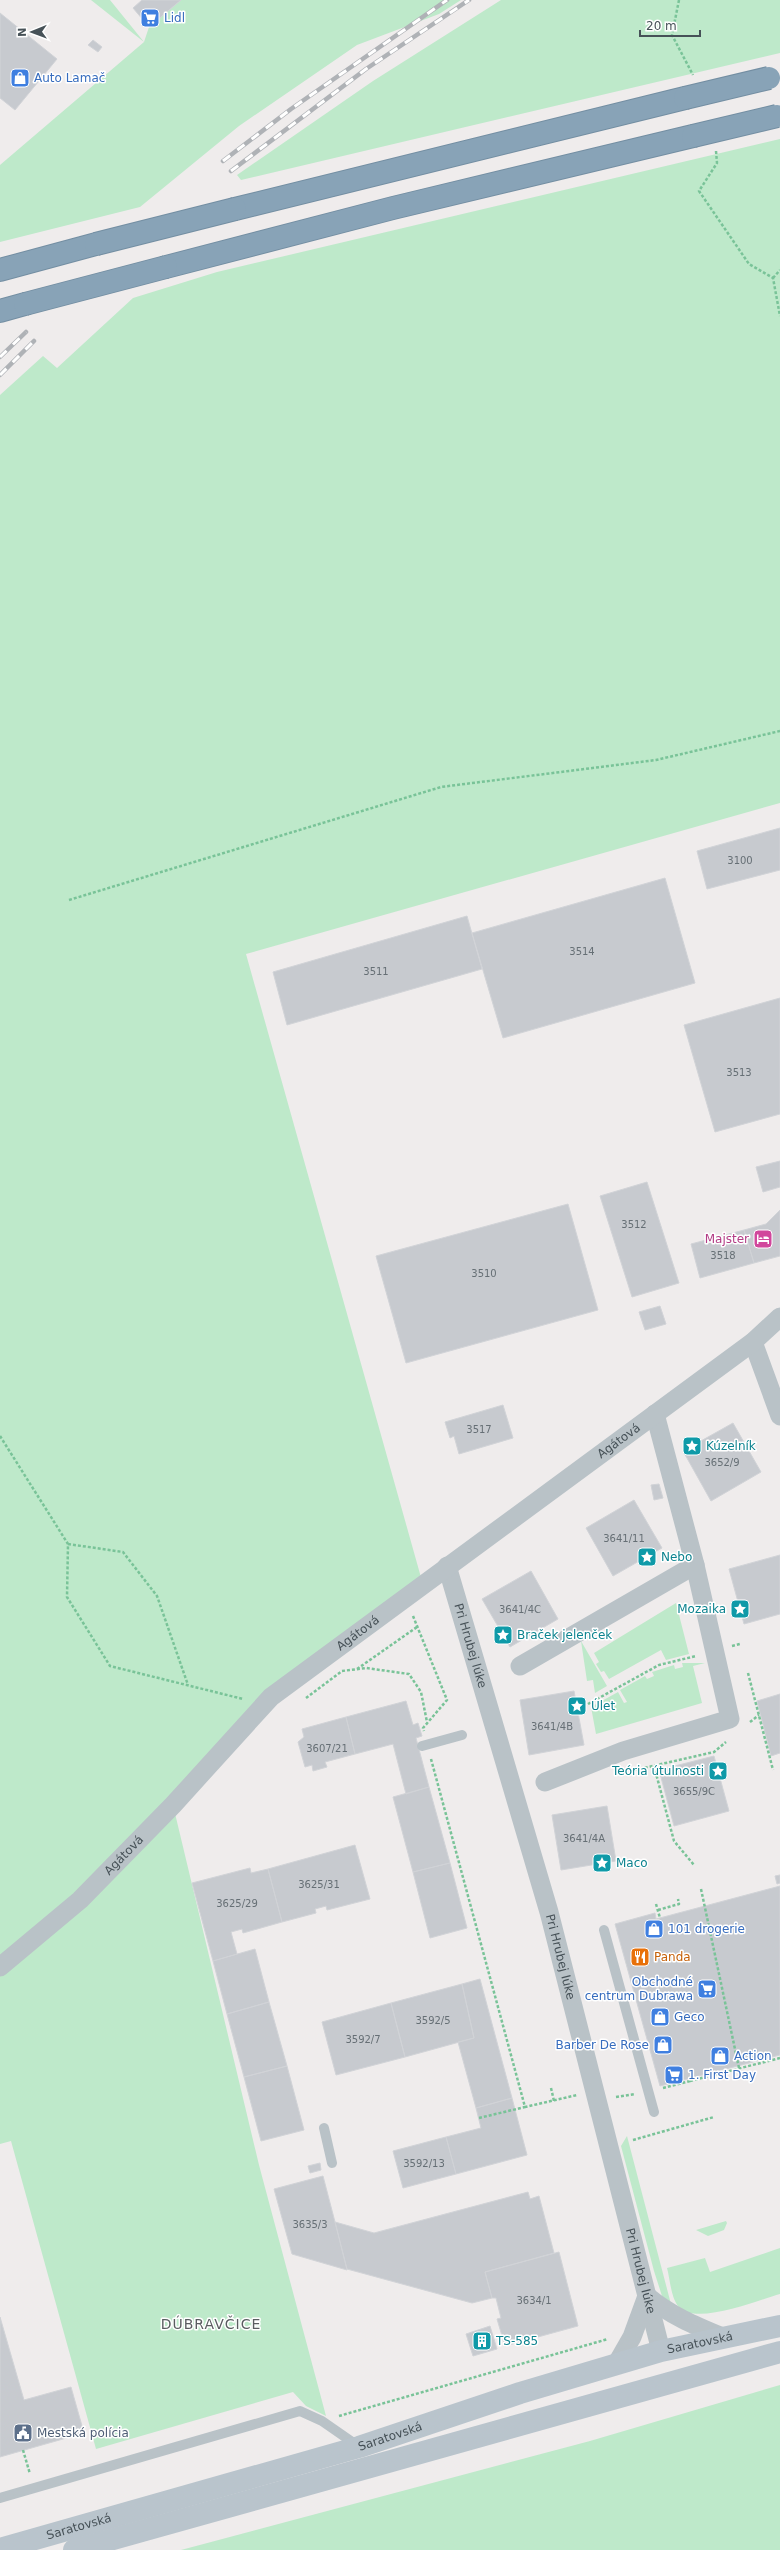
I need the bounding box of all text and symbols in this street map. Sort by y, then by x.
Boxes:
supermarket icon: Lidl [139,7,161,29]
place label: Lidl [164,11,185,25]
north arrow [12,12,52,52]
scale bar [640,12,700,38]
text: 20 m [646,19,677,33]
text: N [16,27,29,37]
shop icon: Auto Lamač [9,67,31,89]
place label: Auto Lamač [34,71,105,85]
house number: 3100 [727,855,753,866]
house number: 3514 [569,946,595,957]
house number: 3511 [363,966,389,977]
house number: 3513 [726,1067,752,1078]
house number: 3512 [621,1219,647,1230]
hotel icon: Majster [752,1228,774,1250]
place label: Majster [705,1232,749,1246]
house number: 3518 [710,1250,736,1261]
house number: 3510 [471,1268,497,1279]
street label: Agátová [595,1421,643,1461]
house number: 3517 [466,1424,492,1435]
place icon: Kúzelník [681,1435,703,1457]
place label: Kúzelník [706,1439,756,1453]
house number: 3652/9 [704,1457,740,1468]
house number: 3641/11 [603,1533,645,1544]
place icon: Nebo [636,1546,658,1568]
place label: Nebo [661,1550,692,1564]
place icon: Mozaika [729,1598,751,1620]
street label: Pri Hrubej lúke [451,1602,490,1690]
place label: Mozaika [677,1602,726,1616]
house number: 3641/4C [499,1604,541,1615]
street label: Agátová [334,1613,382,1653]
place icon: Braček jelenček [492,1624,514,1646]
place label: Braček jelenček [517,1628,612,1642]
place icon: Úlet [566,1695,588,1717]
place label: Úlet [591,1698,616,1713]
house number: 3641/4B [531,1721,573,1732]
house number: 3607/21 [306,1743,348,1754]
place icon: Teória útulnosti [707,1760,729,1782]
place label: Teória útulnosti [611,1764,704,1778]
house number: 3655/9C [673,1786,715,1797]
street label: Agátová [101,1833,146,1878]
house number: 3641/4A [563,1833,605,1844]
place icon: Maco [591,1852,613,1874]
place label: Maco [616,1856,648,1870]
house number: 3625/31 [298,1879,340,1890]
house number: 3625/29 [216,1898,258,1909]
street label: Pri Hrubej lúke [543,1913,578,2001]
shop icon: 101 drogerie [643,1918,665,1940]
place label: 101 drogerie [668,1922,745,1936]
restaurant icon: Panda [629,1946,651,1968]
place label: Panda [654,1950,691,1964]
place label: Obchodné centrum Dubrawa [585,1975,693,2003]
supermarket icon: Obchodné centrum Dubrawa [696,1978,718,2000]
shop icon: Geco [649,2006,671,2028]
place label: Geco [674,2010,705,2024]
house number: 3592/5 [415,2015,451,2026]
house number: 3592/7 [345,2034,381,2045]
shop icon: Barber De Rose [652,2034,674,2056]
place label: Barber De Rose [556,2038,649,2052]
shop icon: Action [709,2045,731,2067]
place label: Action [734,2049,772,2063]
supermarket icon: 1. First Day [663,2064,685,2086]
place label: 1. First Day [688,2068,756,2082]
house number: 3592/13 [403,2158,445,2169]
house number: 3635/3 [292,2219,328,2230]
street label: Pri Hrubej lúke [623,2227,658,2315]
house number: 3634/1 [516,2295,552,2306]
district label: DÚBRAVČICE [161,2315,261,2332]
street label: Saratovská [666,2329,734,2357]
building icon: TS-585 [471,2330,493,2352]
place label: TS-585 [495,2334,538,2348]
street label: Saratovská [356,2419,424,2454]
public building icon: Mestská polícia [12,2422,34,2444]
place label: Mestská polícia [37,2426,129,2440]
street label: Saratovská [45,2511,113,2542]

